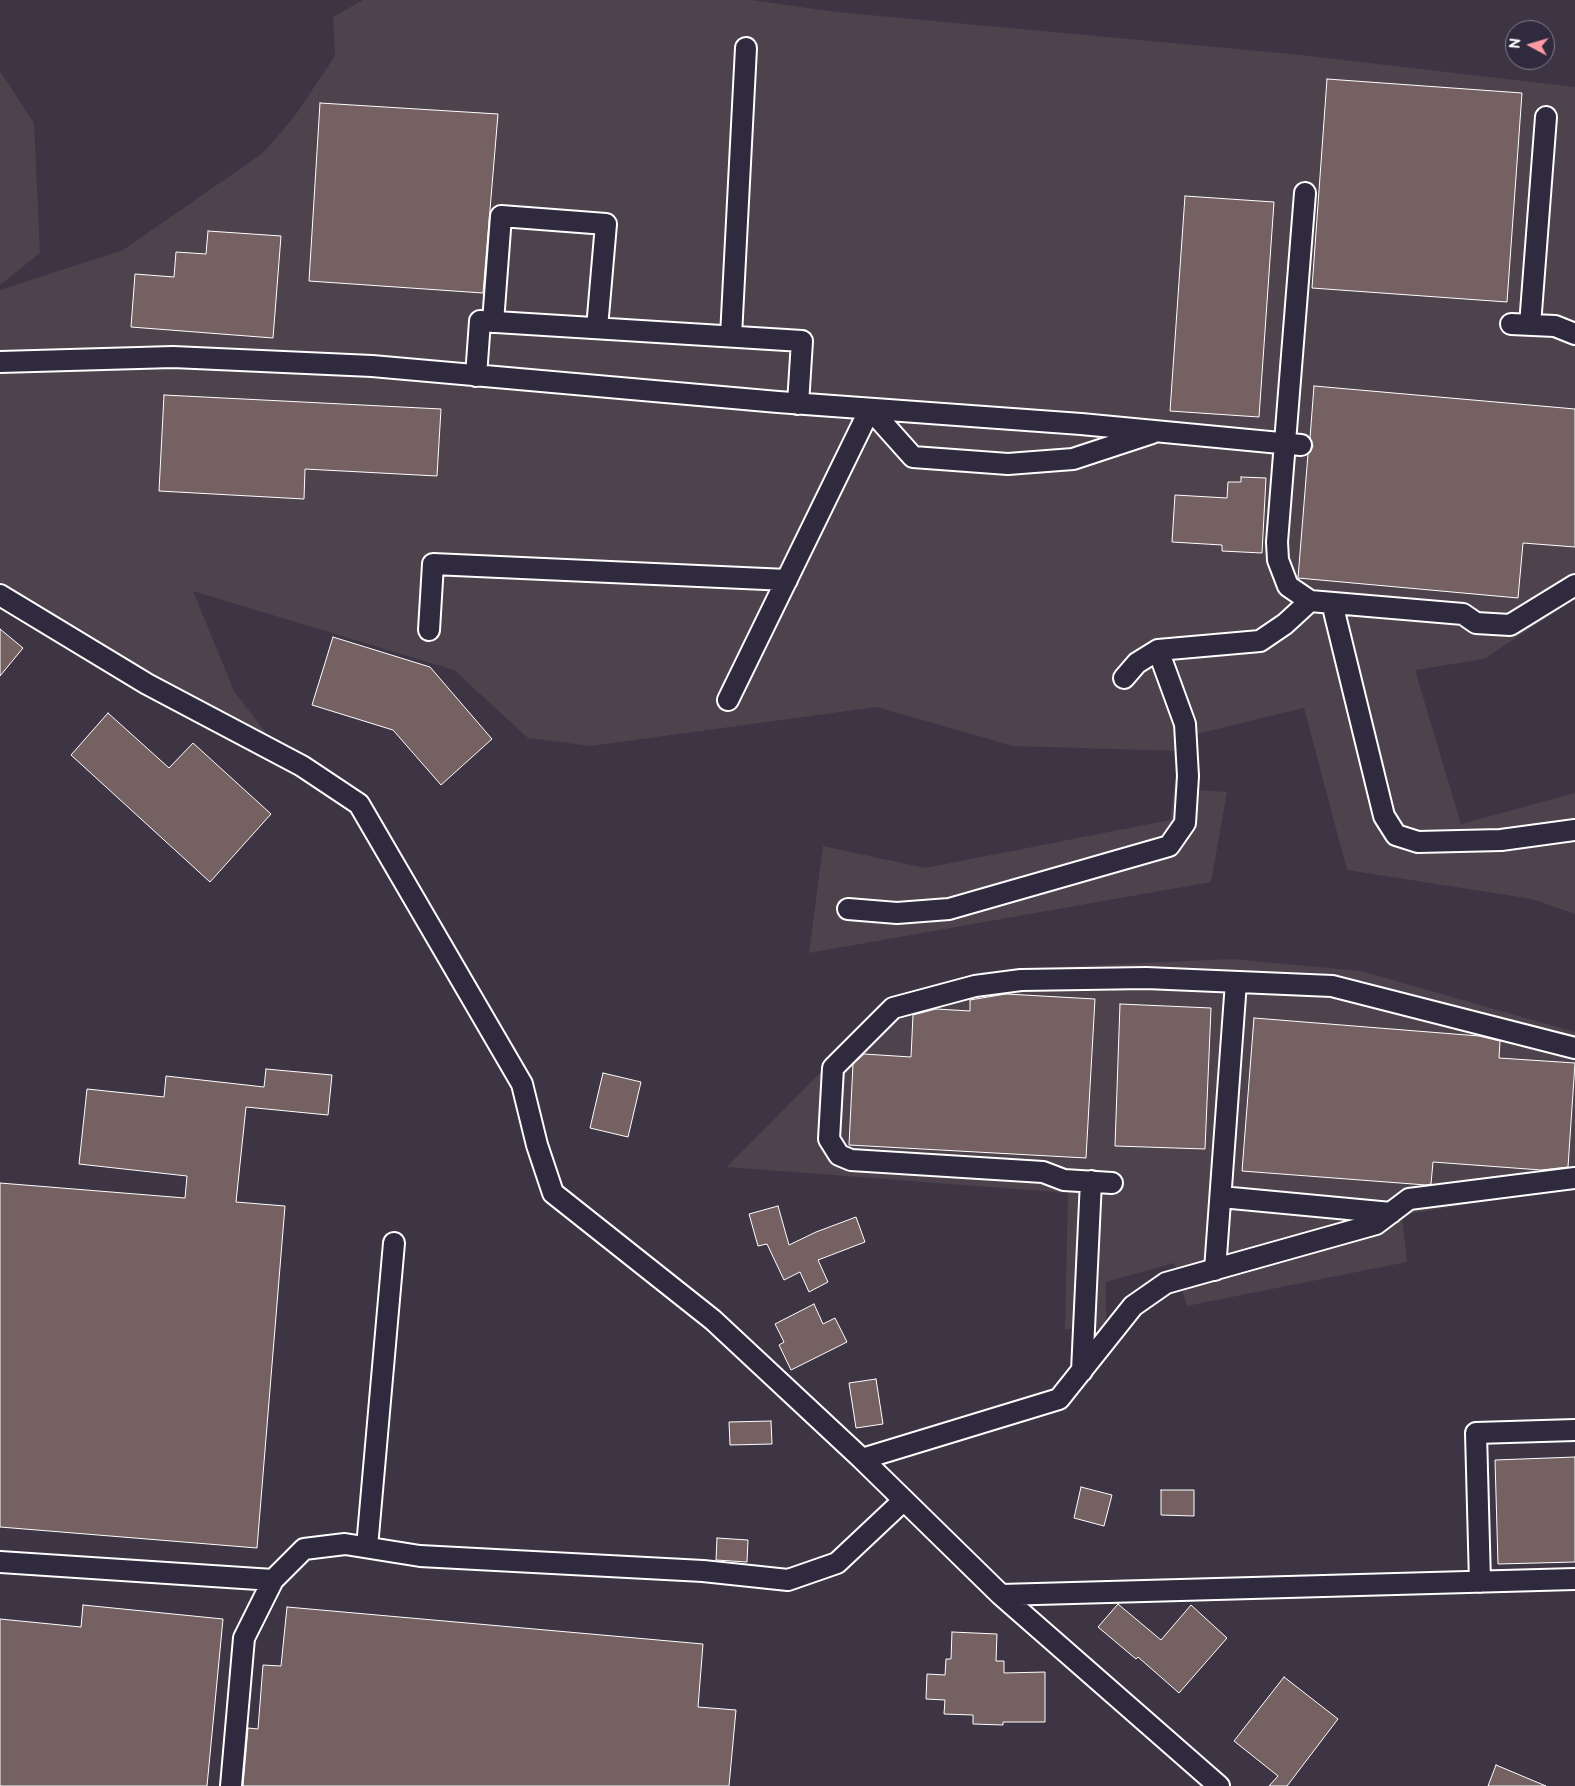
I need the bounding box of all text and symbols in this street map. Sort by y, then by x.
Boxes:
north arrow [1505,20,1555,70]
text: N [1507,37,1525,50]

